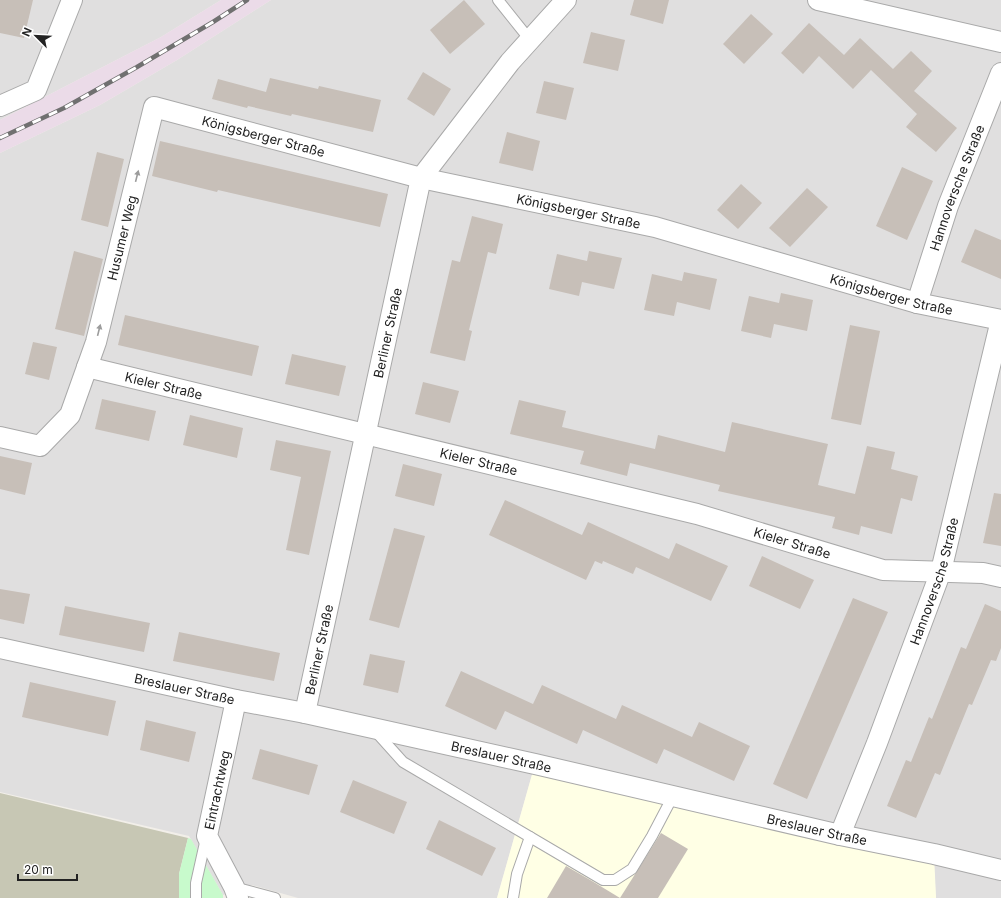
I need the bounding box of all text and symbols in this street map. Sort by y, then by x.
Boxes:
north arrow [16,16,56,56]
text: N [19,25,35,39]
street label: Königsberger Straße [200,112,327,160]
street label: Hannoversche Straße [926,122,988,253]
one-way arrow [135,170,141,182]
street label: Königsberger Straße [515,190,642,232]
street label: Husumer Weg [104,194,140,282]
street label: Königsberger Straße [828,270,954,318]
street label: Berliner Straße [370,286,405,379]
one-way arrow [97,323,103,336]
street label: Kieler Straße [123,368,204,403]
street label: Kieler Straße [438,444,519,478]
street label: Hannoversche Straße [906,516,962,647]
street label: Kieler Straße [752,524,833,562]
street label: Berliner Straße [301,603,336,696]
street label: Breslauer Straße [133,670,236,708]
street label: Breslauer Straße [450,738,553,776]
street label: Eintrachtweg [201,749,233,831]
street label: Breslauer Straße [765,810,869,848]
scale bar [18,856,77,882]
text: 20 m [24,862,53,877]

